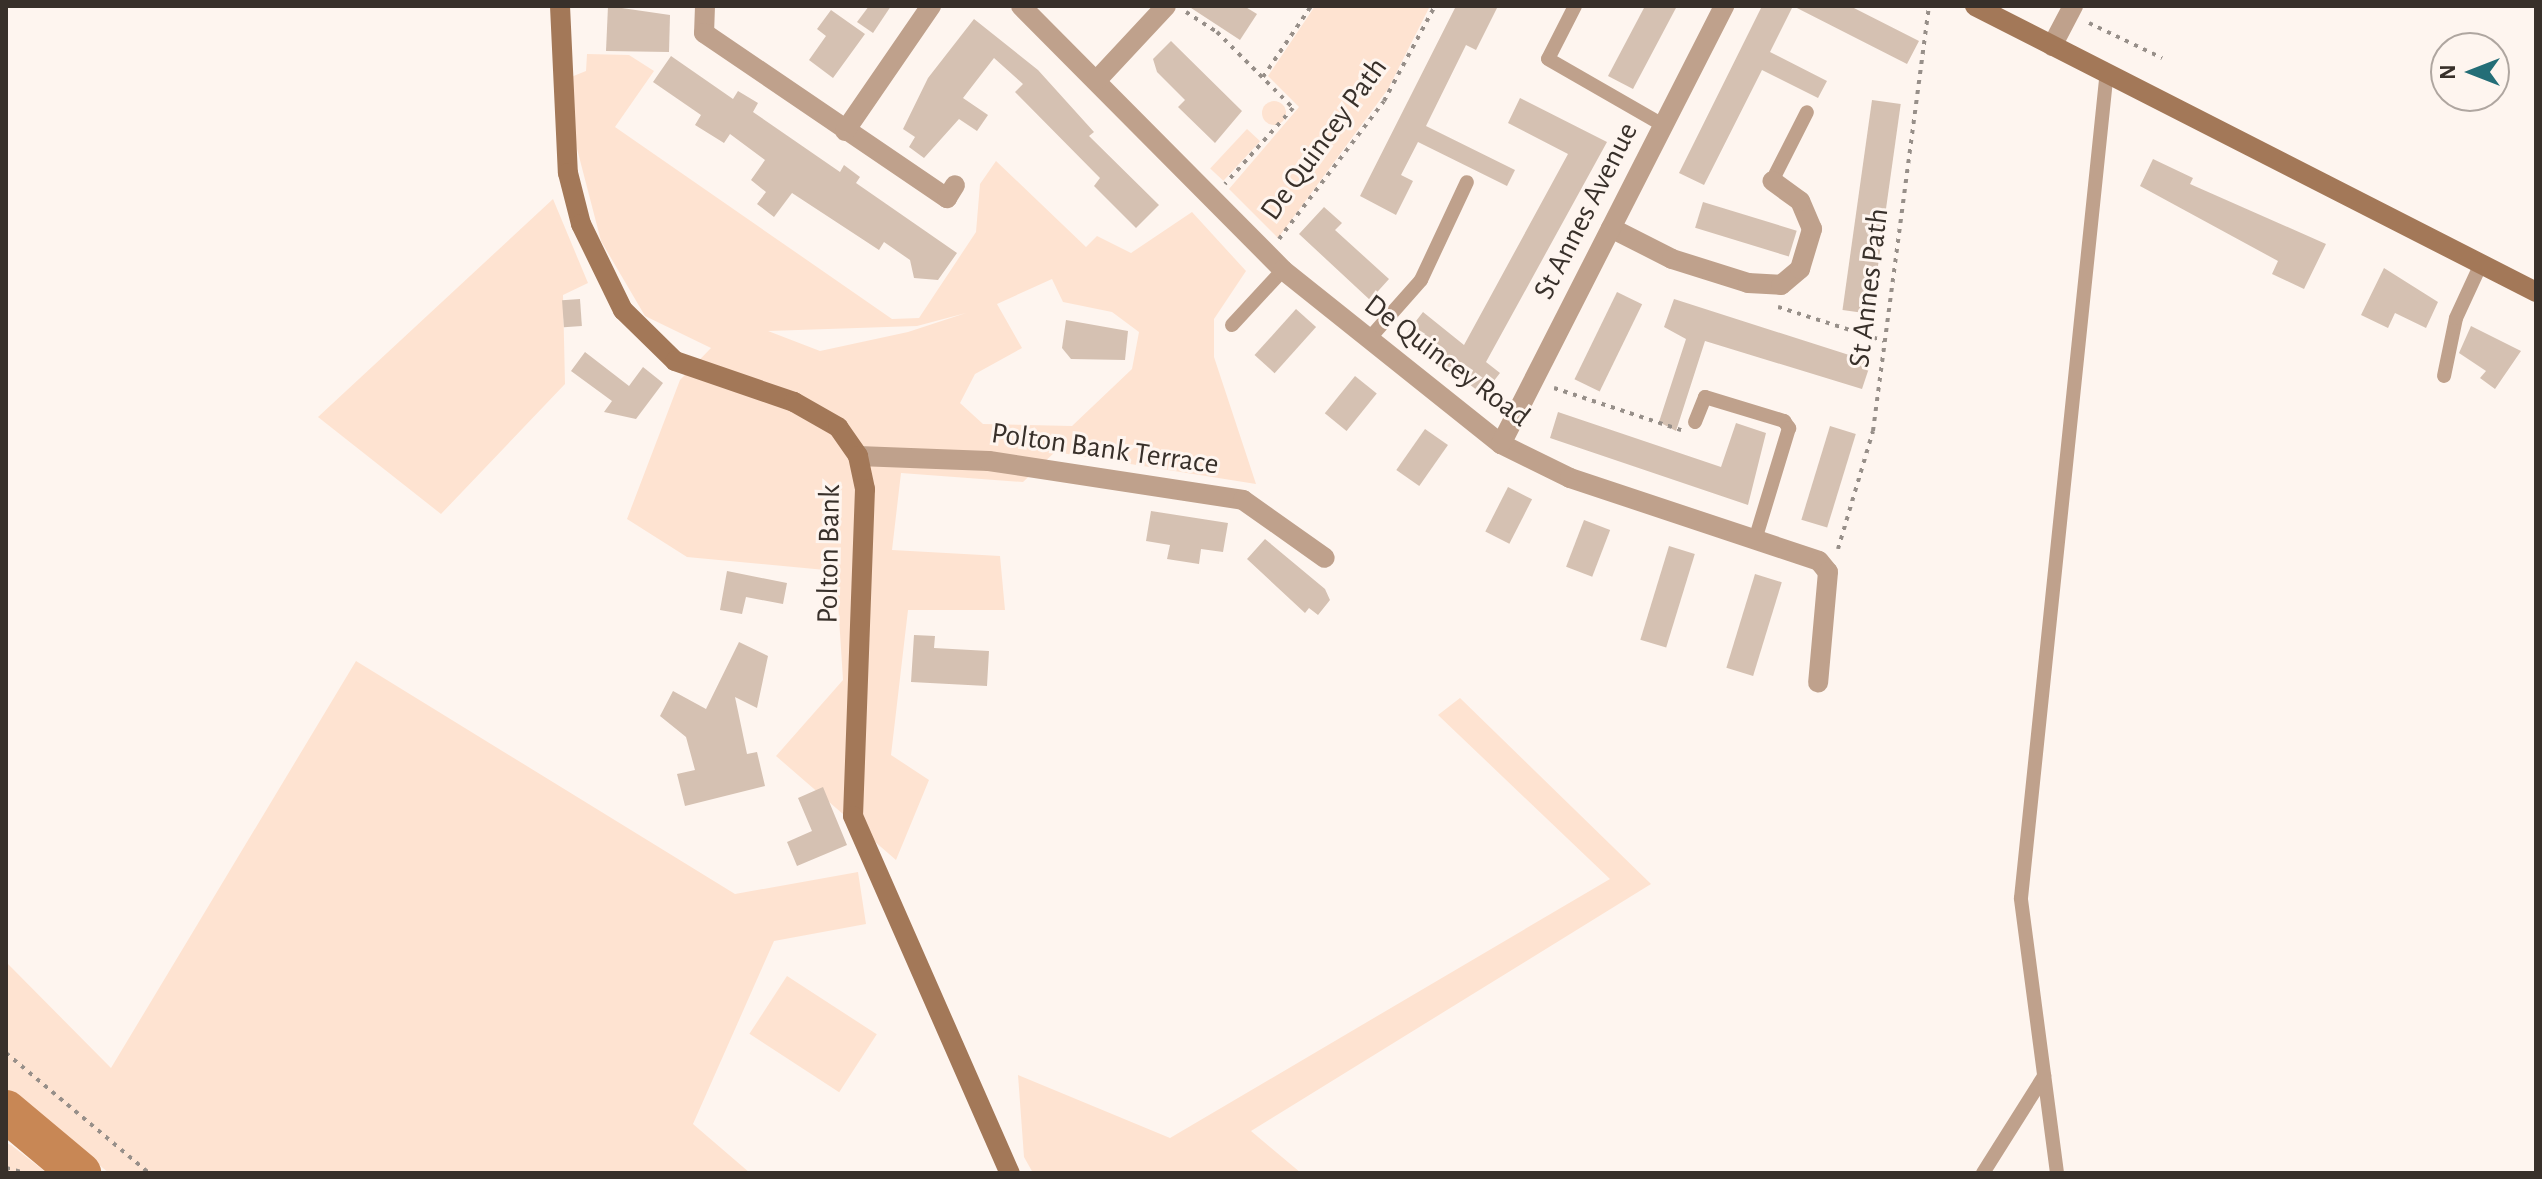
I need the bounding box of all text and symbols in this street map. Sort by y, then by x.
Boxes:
north arrow [2430,32,2510,112]
street label: De Quincey Path [1253,51,1395,227]
text: N [2437,64,2459,80]
street label: St Annes Avenue [1526,117,1646,305]
street label: St Annes Path [1841,206,1897,370]
street label: De Quincey Road [1357,287,1537,435]
street label: Polton Bank Terrace [989,415,1221,483]
street label: Polton Bank [810,484,848,624]

